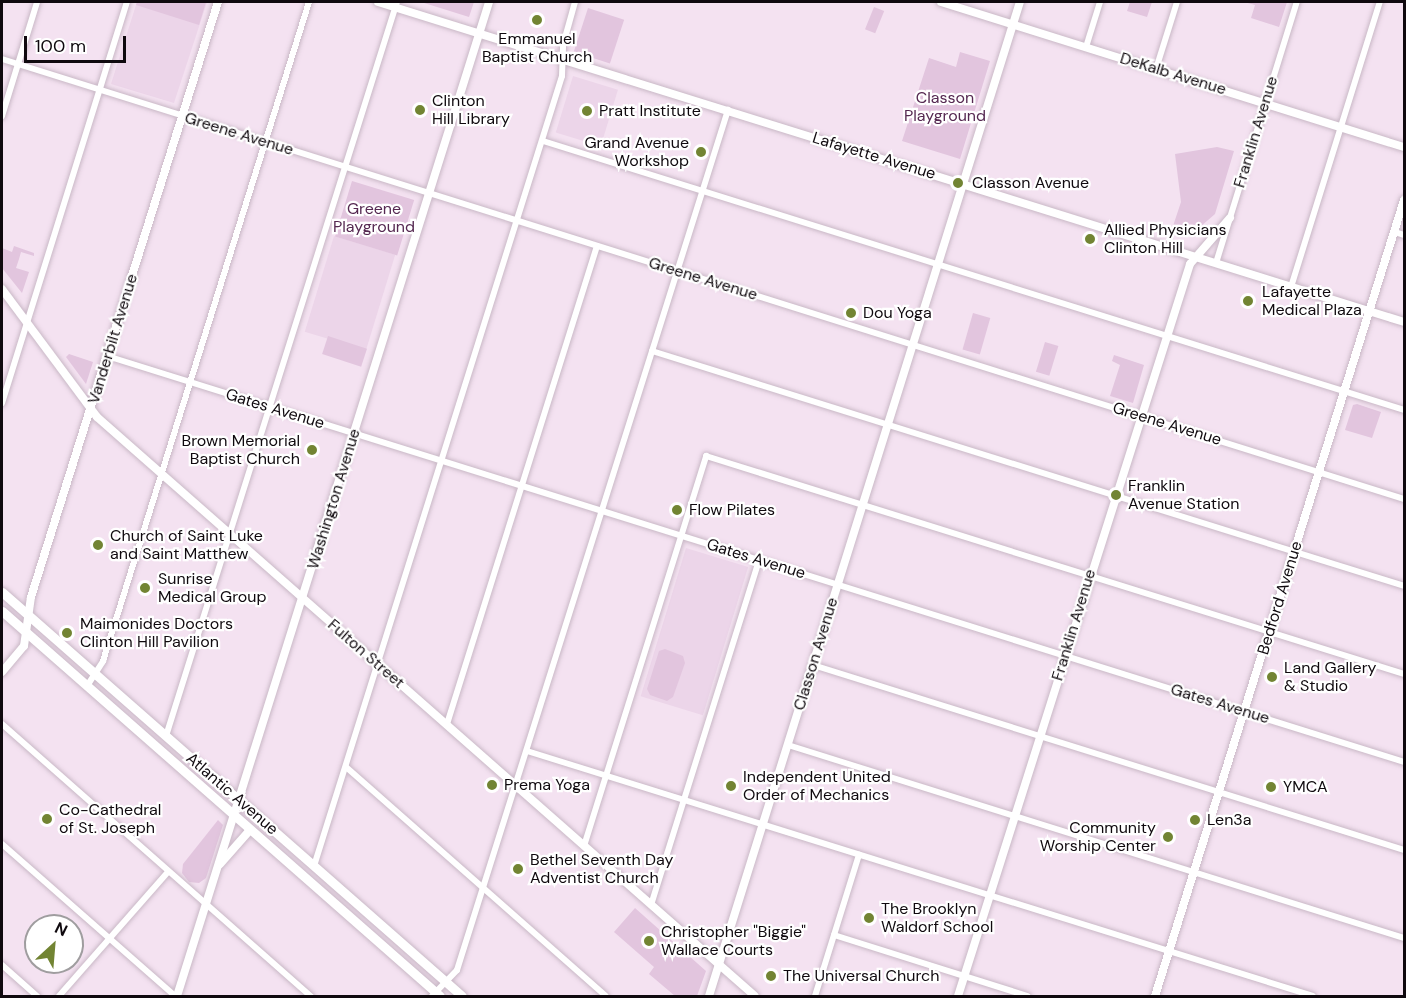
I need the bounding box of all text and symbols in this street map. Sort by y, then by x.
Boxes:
marker: Emmanuel Baptist Church [530,13,544,27]
scale bar [27,24,129,62]
place label: Emmanuel Baptist Church [482,29,592,67]
text: 100 m [35,34,86,58]
street label: DeKalb Avenue [1118,49,1228,99]
street label: Franklin Avenue [1230,74,1282,190]
park label: Classon Playground [904,88,986,126]
place label: Clinton Hill Library [432,91,510,129]
place label: Pratt Institute [599,101,701,121]
marker: Clinton Hill Library [413,103,427,117]
marker: Pratt Institute [580,104,594,118]
street label: Greene Avenue [182,108,296,160]
street label: Lafayette Avenue [810,128,938,184]
place label: Grand Avenue Workshop [584,133,689,171]
marker: Grand Avenue Workshop [694,145,708,159]
place label: Classon Avenue [972,173,1089,193]
marker: Classon Avenue [949,174,967,192]
park label: Greene Playground [333,199,415,237]
place label: Allied Physicians Clinton Hill [1104,220,1226,258]
marker: Allied Physicians Clinton Hill [1081,230,1099,248]
street label: Greene Avenue [646,253,760,305]
street label: Vanderbilt Avenue [84,272,142,406]
place label: Lafayette Medical Plaza [1262,282,1362,320]
marker: Lafayette Medical Plaza [1239,292,1257,310]
place label: Dou Yoga [863,303,932,323]
marker: Dou Yoga [844,306,858,320]
street label: Gates Avenue [223,385,327,433]
street label: Greene Avenue [1110,398,1224,450]
street label: Washington Avenue [303,426,365,572]
place label: Brown Memorial Baptist Church [182,431,300,469]
marker: Brown Memorial Baptist Church [305,443,319,457]
place label: Franklin Avenue Station [1128,476,1239,514]
marker: Franklin Avenue Station [1109,488,1123,502]
place label: Flow Pilates [689,500,775,520]
marker: Flow Pilates [670,503,684,517]
place label: Church of Saint Luke and Saint Matthew [110,526,263,564]
street label: Gates Avenue [704,535,808,583]
marker: Church of Saint Luke and Saint Matthew [91,538,105,552]
street label: Bedford Avenue [1254,539,1306,657]
street label: Franklin Avenue [1048,567,1100,683]
place label: Sunrise Medical Group [158,569,267,607]
marker: Sunrise Medical Group [136,579,154,597]
street label: Classon Avenue [790,595,842,713]
place label: Maimonides Doctors Clinton Hill Pavilion [80,614,233,652]
street label: Fulton Street [324,615,408,693]
marker: Maimonides Doctors Clinton Hill Pavilion [58,624,76,642]
place label: Land Gallery & Studio [1284,658,1376,696]
marker: Land Gallery & Studio [1265,670,1279,684]
street label: Gates Avenue [1168,680,1272,728]
street label: Atlantic Avenue [182,749,282,839]
place label: Independent United Order of Mechanics [743,767,891,805]
place label: Prema Yoga [504,775,590,795]
place label: YMCA [1283,777,1328,797]
marker: Prema Yoga [485,778,499,792]
marker: Independent United Order of Mechanics [724,779,738,793]
marker: YMCA [1264,780,1278,794]
place label: Co-Cathedral of St. Joseph [59,800,161,838]
place label: Len3a [1207,810,1252,830]
marker: Co-Cathedral of St. Joseph [40,812,54,826]
marker: Len3a [1188,813,1202,827]
place label: Community Worship Center [1040,818,1156,856]
marker: Community Worship Center [1161,830,1175,844]
place label: Bethel Seventh Day Adventist Church [530,850,673,888]
marker: Bethel Seventh Day Adventist Church [511,862,525,876]
place label: The Brooklyn Waldorf School [881,899,993,937]
marker: The Brooklyn Waldorf School [862,911,876,925]
north arrow [24,914,84,974]
text: N [51,917,71,941]
place label: Christopher "Biggie" Wallace Courts [661,922,806,960]
marker: Christopher "Biggie" Wallace Courts [642,934,656,948]
place label: The Universal Church [783,966,939,986]
marker: The Universal Church [764,969,778,983]

